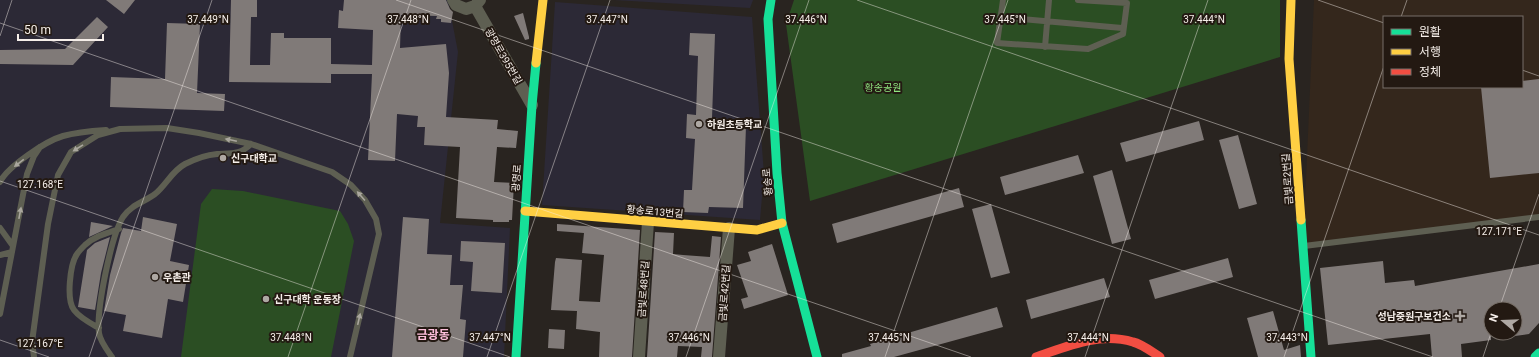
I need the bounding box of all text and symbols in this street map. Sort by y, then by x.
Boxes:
text: 37.449°N [187,14,229,25]
text: 37.448°N [387,14,429,25]
text: 37.447°N [586,14,628,25]
text: 37.446°N [785,14,827,25]
text: 37.445°N [984,14,1026,25]
text: 37.444°N [1183,14,1225,25]
scale bar [18,16,103,42]
legend [1383,16,1523,88]
text: 50 m [24,23,51,37]
text: 원활 [1419,25,1441,39]
street label: 광명로395번길 [483,26,524,86]
text: 서행 [1419,45,1441,59]
text: 정체 [1419,65,1441,79]
park label: 황송공원 [865,82,901,93]
place label: 하원초등학교 [707,118,762,130]
marker: 하원초등학교 [694,119,704,129]
one-way arrow [225,137,237,143]
one-way arrow [72,144,84,151]
place label: 신구대학교 [231,152,277,164]
marker: 신구대학교 [218,153,228,163]
street label: 금빛로2번길 [1280,153,1295,205]
one-way arrow [13,159,24,167]
street label: 광명로 [510,164,523,192]
street label: 황송로 [761,168,774,196]
text: 127.168°E [17,179,63,190]
one-way arrow [356,191,366,201]
street label: 황송로13번길 [626,204,684,219]
one-way arrow [17,207,23,220]
text: 127.171°E [1476,226,1522,237]
street label: 금빛로48번길 [636,260,651,318]
street label: 금빛로42번길 [717,264,732,322]
marker: 우촌관 [150,272,160,282]
place label: 우촌관 [163,272,191,283]
place label: 신구대학 운동장 [274,293,341,305]
marker: 신구대학 운동장 [261,294,271,304]
north arrow [1483,301,1523,341]
marker: 성남중원구보건소 [1454,310,1466,322]
place label: 성남중원구보건소 [1377,311,1451,322]
text: N [1487,312,1502,324]
one-way arrow [356,313,362,325]
district label: 금광동 [416,328,450,342]
text: 37.448°N [270,332,312,343]
text: 37.447°N [469,332,511,343]
text: 37.446°N [668,332,710,343]
text: 37.445°N [868,332,910,343]
text: 37.444°N [1067,332,1109,343]
text: 37.443°N [1266,332,1308,343]
text: 127.167°E [17,338,63,349]

